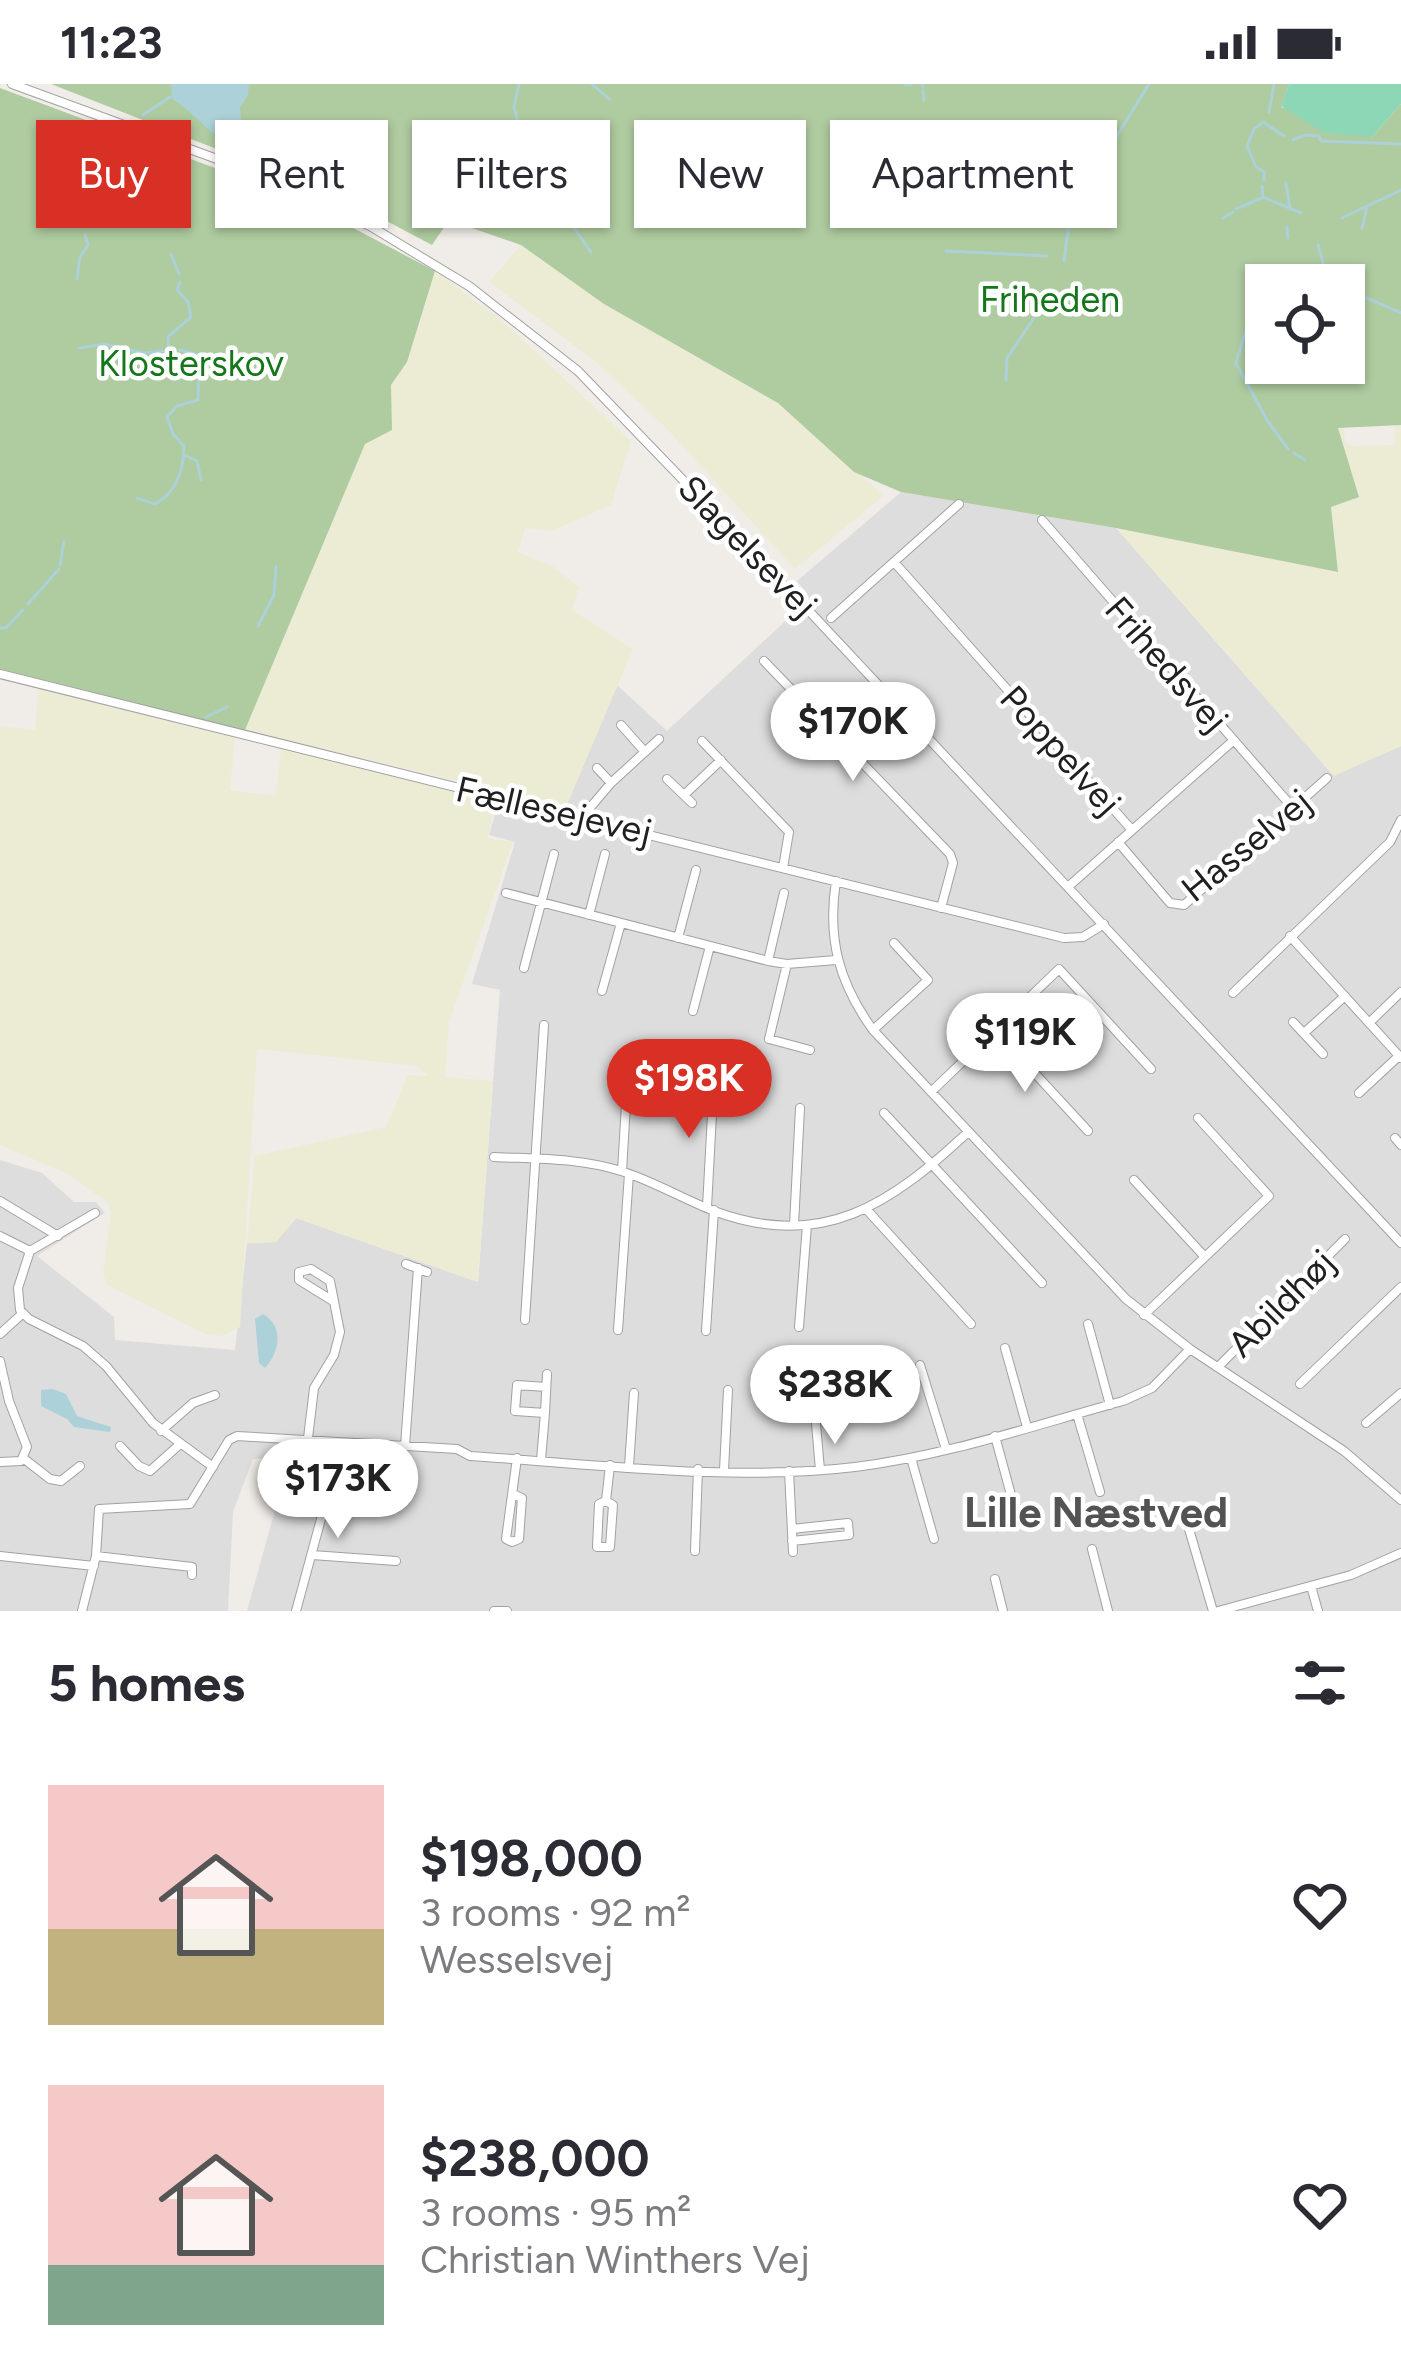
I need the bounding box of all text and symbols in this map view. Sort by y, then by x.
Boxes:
text: 11:23 [60,15,163,69]
chip: Buy [36,120,191,228]
chip: Rent [215,120,388,228]
chip: Filters [412,120,610,228]
chip: New [634,120,806,228]
chip: Apartment [830,120,1117,228]
map controls [1245,264,1365,384]
button: locate [1245,264,1365,384]
park label: Friheden [980,278,1120,321]
park label: Klosterskov [98,342,284,385]
street label: Slagelsevej [669,466,826,626]
street label: Frihedsvej [1096,588,1237,741]
street label: Poppelvej [991,677,1130,824]
pin: $170K [769,682,937,784]
text: $170K [798,697,909,744]
street label: Fællesejevej [452,767,656,854]
street label: Hasselvej [1173,780,1320,911]
pin: $119K [941,993,1109,1095]
text: $119K [973,1008,1077,1055]
pin: $198K [605,1039,773,1141]
text: $198K [634,1054,744,1101]
street label: Abildhøj [1219,1241,1344,1366]
pin: $238K [751,1345,919,1447]
text: $238K [777,1360,893,1407]
pin: $173K [254,1439,422,1541]
text: $173K [284,1454,392,1501]
district label: Lille Næstved [964,1487,1228,1538]
icon: filters [1287,1650,1353,1716]
text: 5 homes [48,1653,245,1714]
text: $198,000 [420,1828,643,1889]
icon: home [144,1833,288,1977]
icon: heart [1287,1872,1353,1938]
text: 3 rooms · 92 m² [420,1889,691,1936]
text: Wesselsvej [420,1936,613,1983]
text: $238,000 [420,2128,650,2189]
icon: home [144,2133,288,2277]
icon: heart [1287,2172,1353,2238]
text: 3 rooms · 95 m² [420,2189,691,2236]
text: Christian Winthers Vej [420,2236,810,2283]

